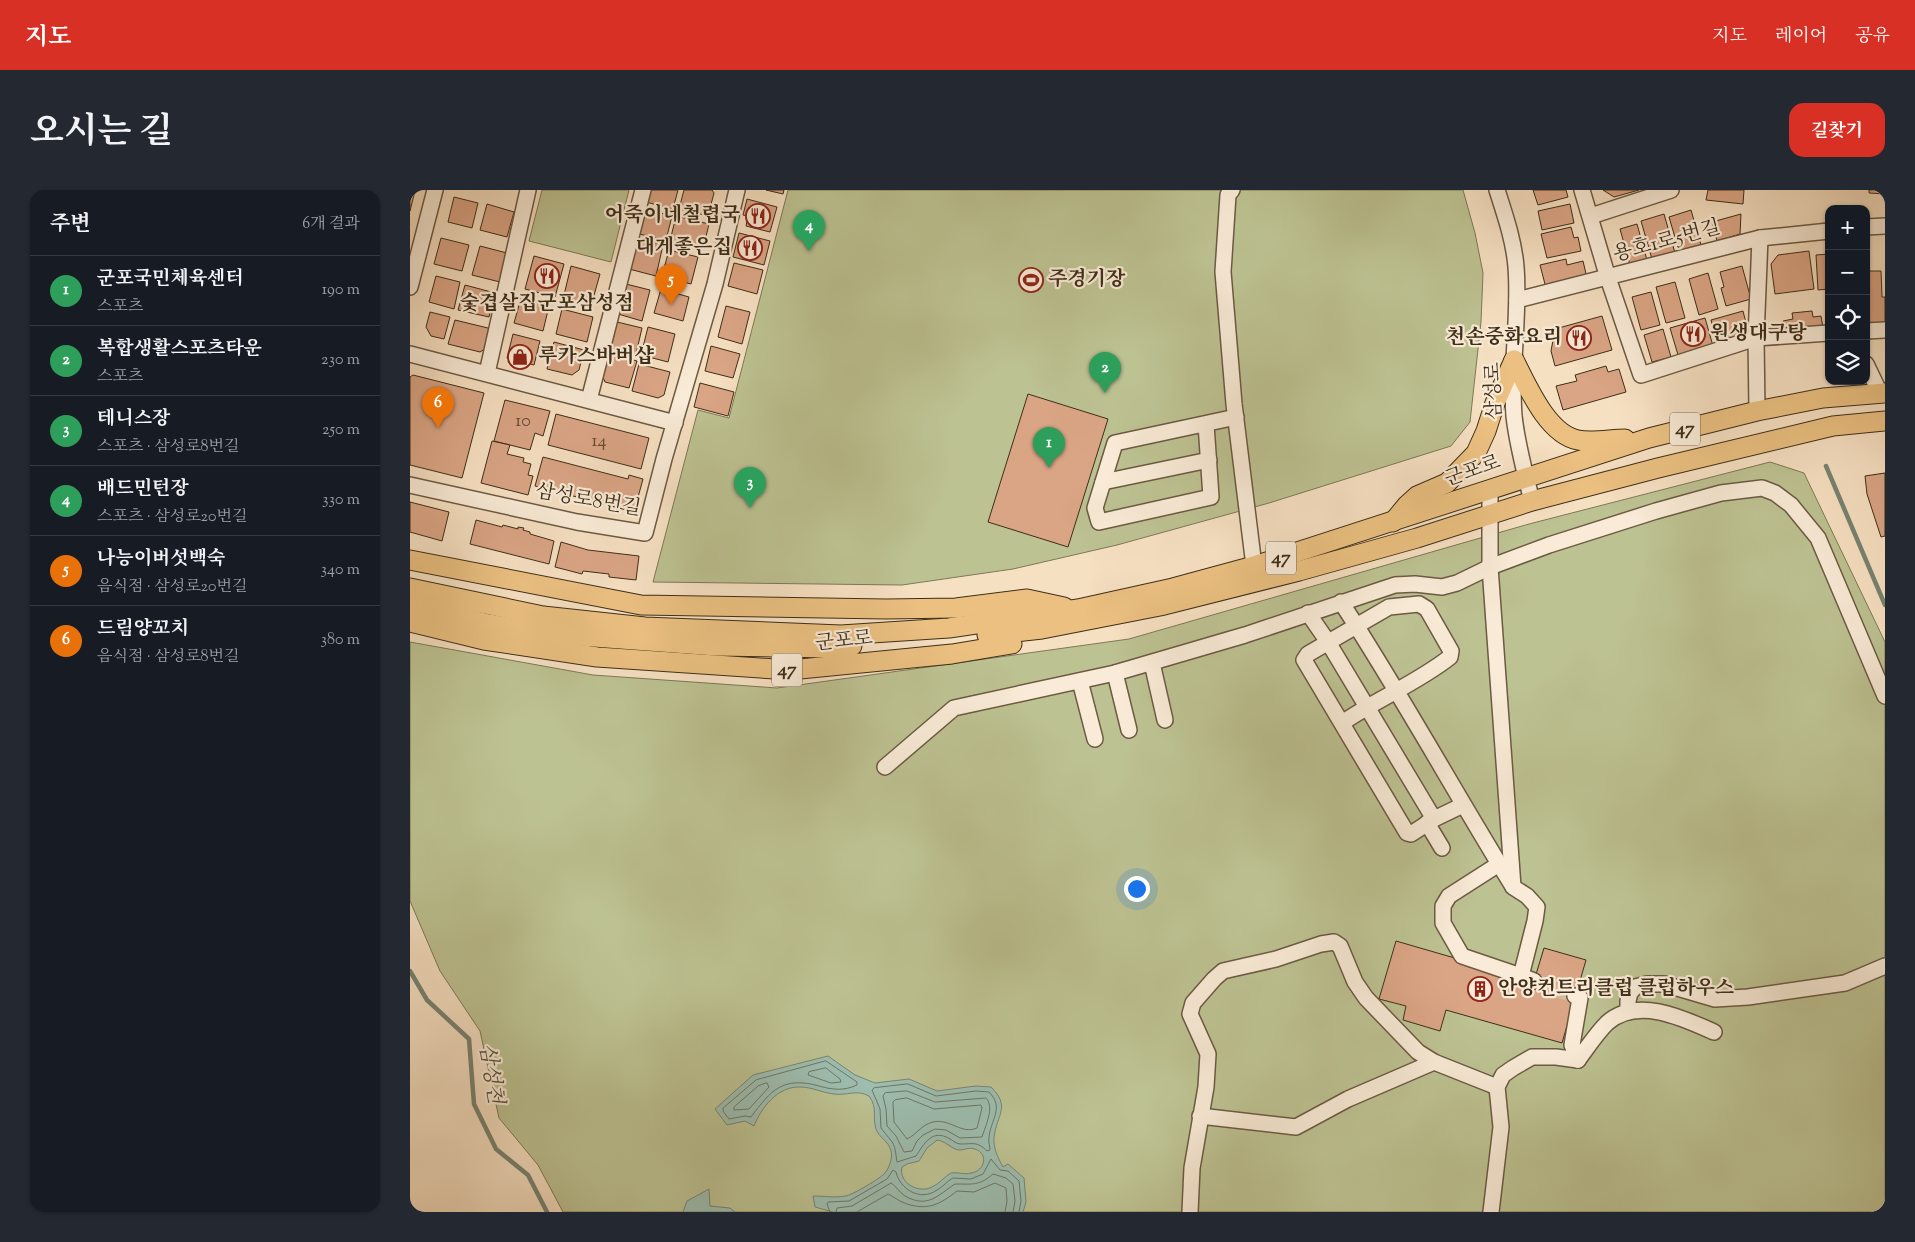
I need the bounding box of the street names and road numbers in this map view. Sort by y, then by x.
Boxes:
street label: 용호1로5번길 [1610,214,1724,270]
street label: 삼성로 [1479,362,1511,420]
road number: 47 [1670,412,1700,445]
street label: 군포로 [1441,449,1505,495]
street label: 삼성로8번길 [533,477,643,525]
road number: 47 [1266,542,1296,574]
street label: 군포로 [814,625,874,659]
road number: 47 [772,654,802,686]

